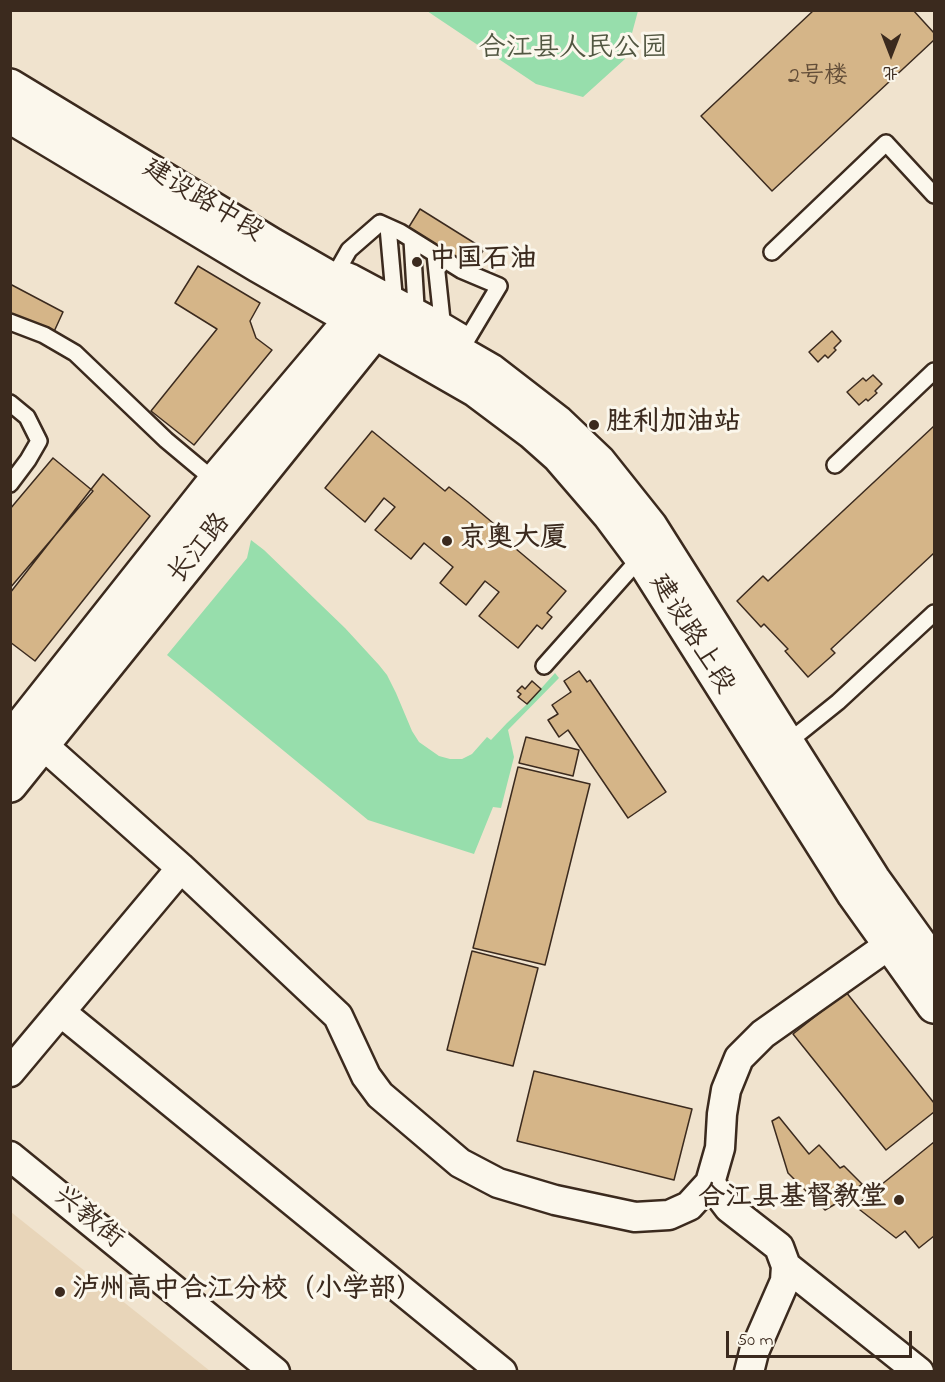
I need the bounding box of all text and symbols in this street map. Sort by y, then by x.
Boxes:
north arrow [861,24,921,84]
park label: 合江县人民公园 [479,35,667,67]
text: 北 [883,60,899,84]
house number: 2号楼 [788,64,848,92]
street label: 建设路中段 [136,153,268,251]
place label: 中国石油 [429,246,537,278]
marker: 中国石油 [410,255,424,269]
place label: 胜利加油站 [606,409,741,441]
marker: 胜利加油站 [587,418,601,432]
street label: 长江路 [163,508,239,592]
place label: 京奥大厦 [459,525,567,557]
marker: 京奥大厦 [440,534,454,548]
street label: 建设路上段 [640,569,740,701]
street label: 兴教街 [45,1181,129,1257]
place label: 合江县基督教堂 [698,1184,887,1216]
marker: 合江县基督教堂 [892,1193,906,1207]
place label: 泸州高中合江分校（小学部） [72,1276,423,1308]
marker: 泸州高中合江分校（小学部） [53,1285,67,1299]
scale bar [729,1319,915,1357]
text: 50 m [737,1328,774,1354]

